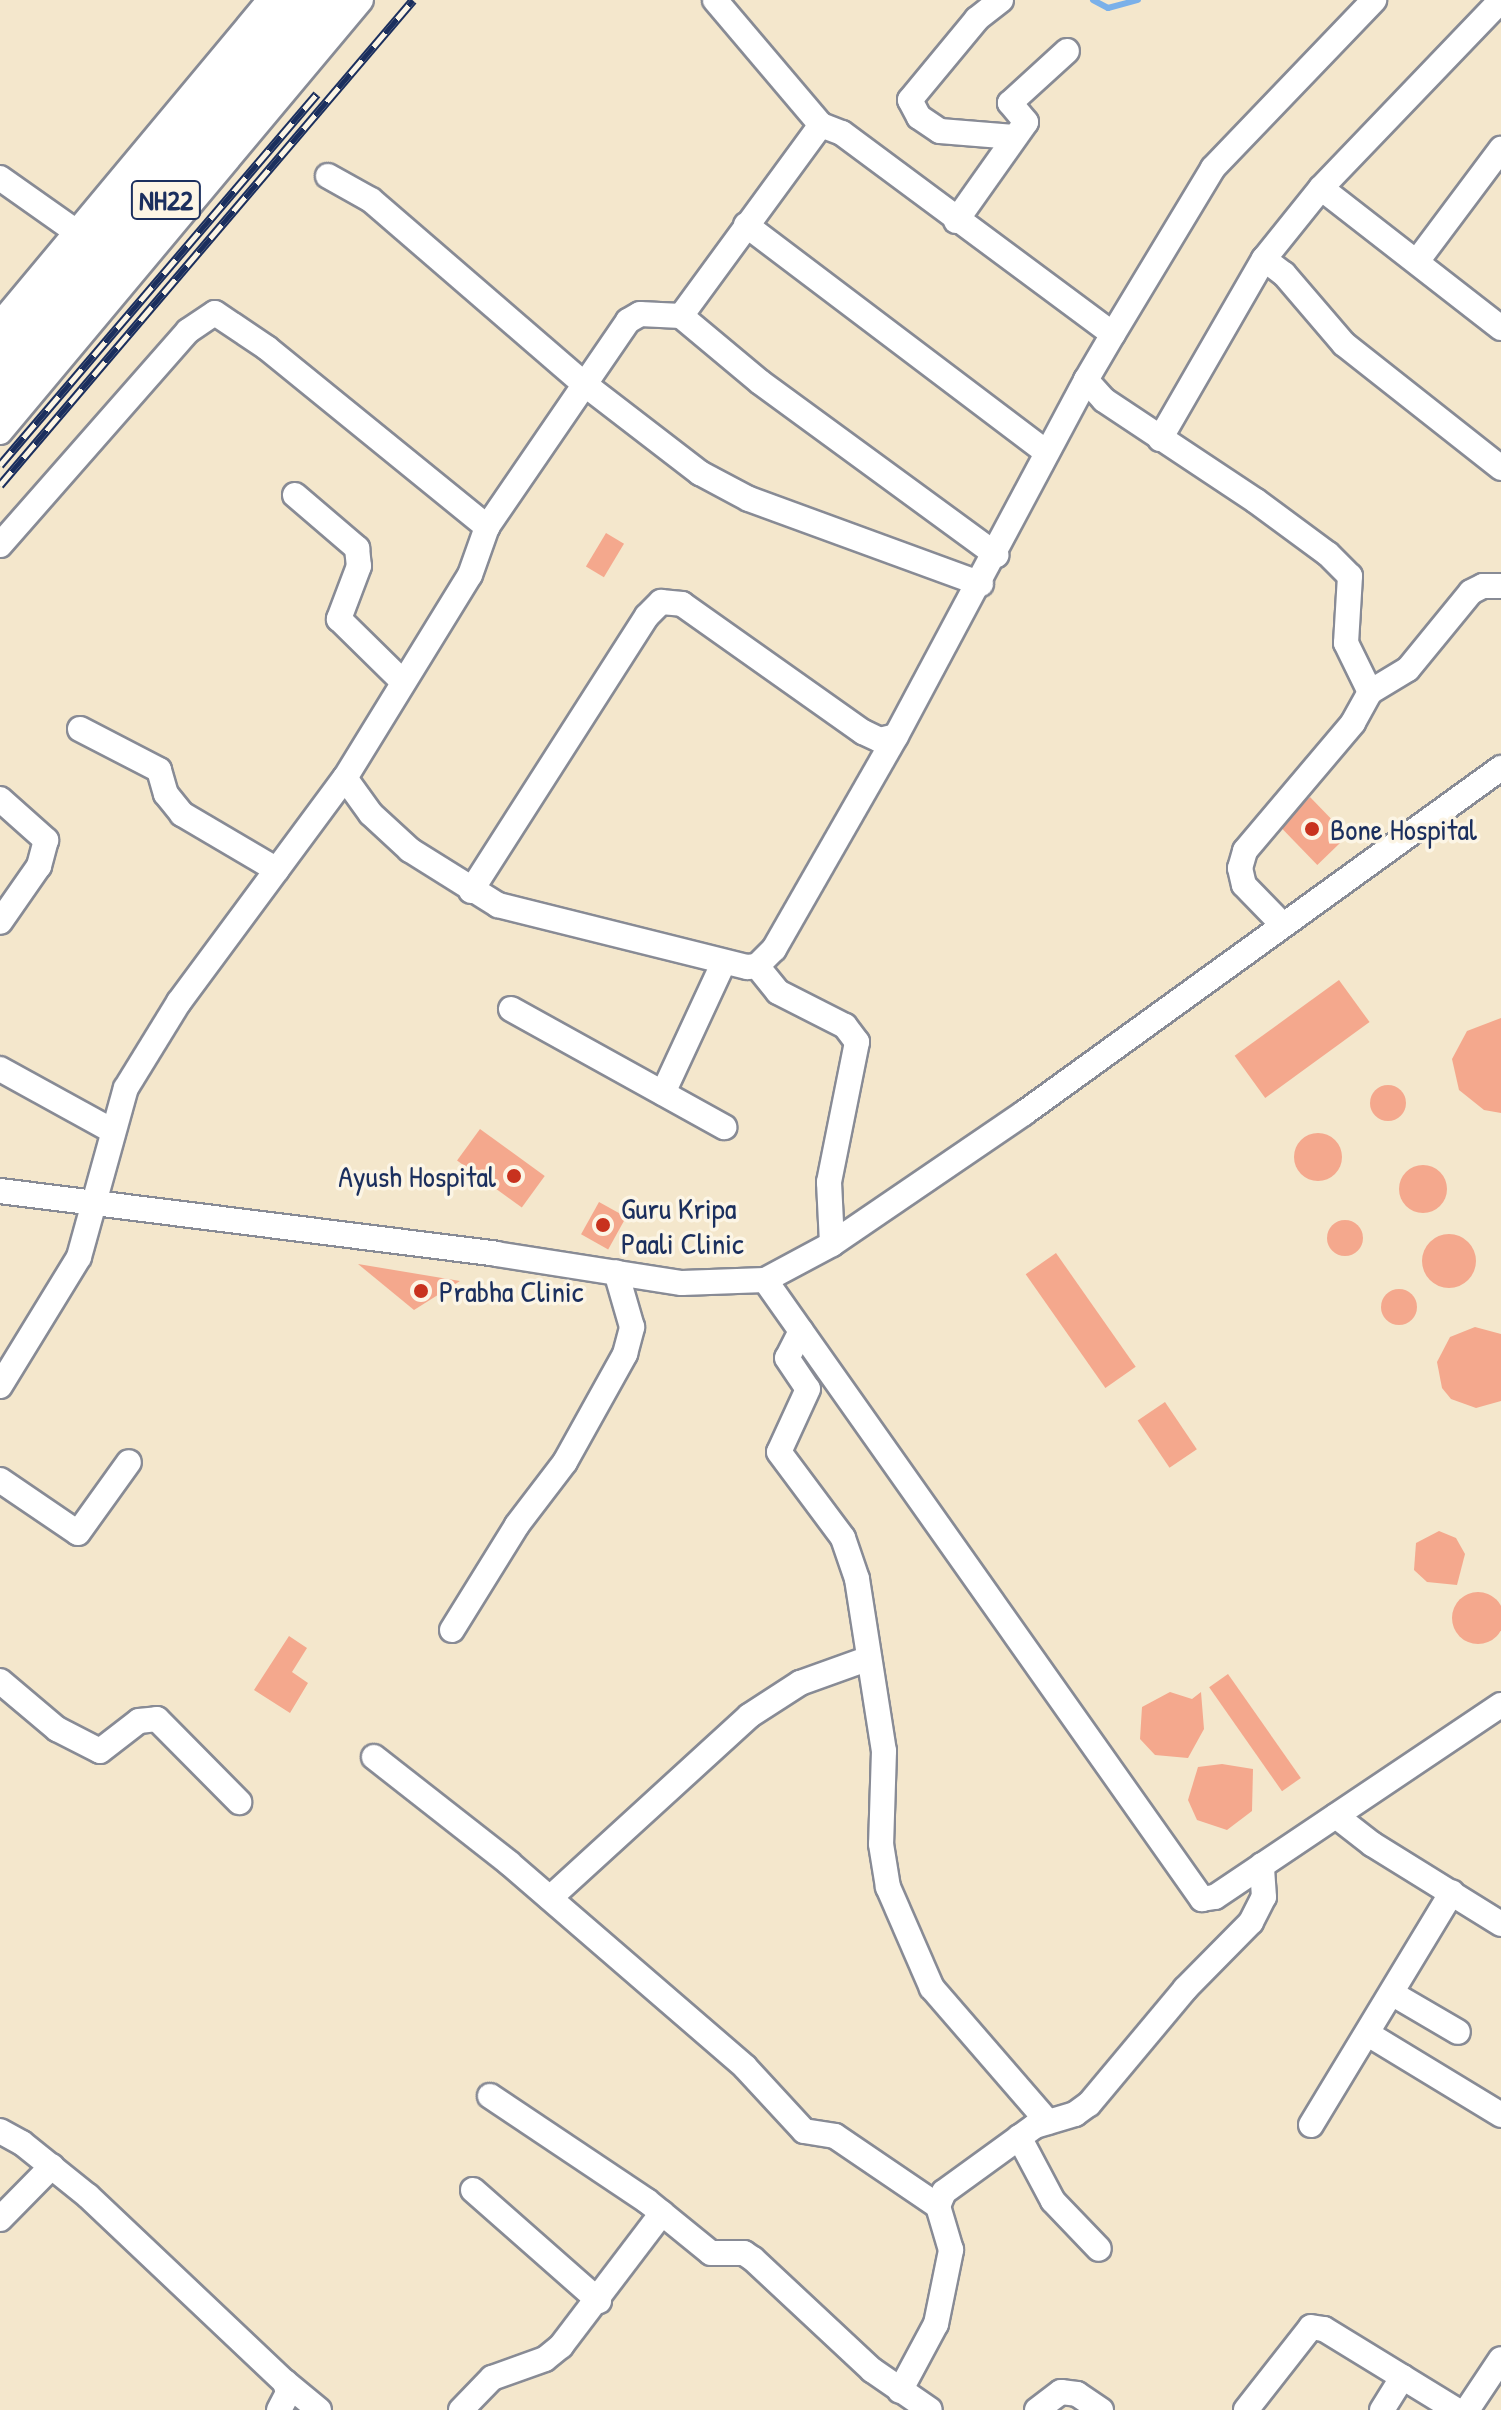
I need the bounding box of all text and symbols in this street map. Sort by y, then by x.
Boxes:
road number: NH22 [130,176,202,224]
place label: Bone Hospital [1330,811,1477,847]
marker: Bone Hospital [1301,818,1323,840]
place label: Ayush Hospital [338,1158,496,1194]
marker: Ayush Hospital [503,1165,525,1187]
place label: Guru Kripa Paali Clinic [621,1190,744,1260]
marker: Guru Kripa Paali Clinic [592,1214,614,1236]
place label: Prabha Clinic [439,1273,583,1309]
marker: Prabha Clinic [410,1280,432,1302]

